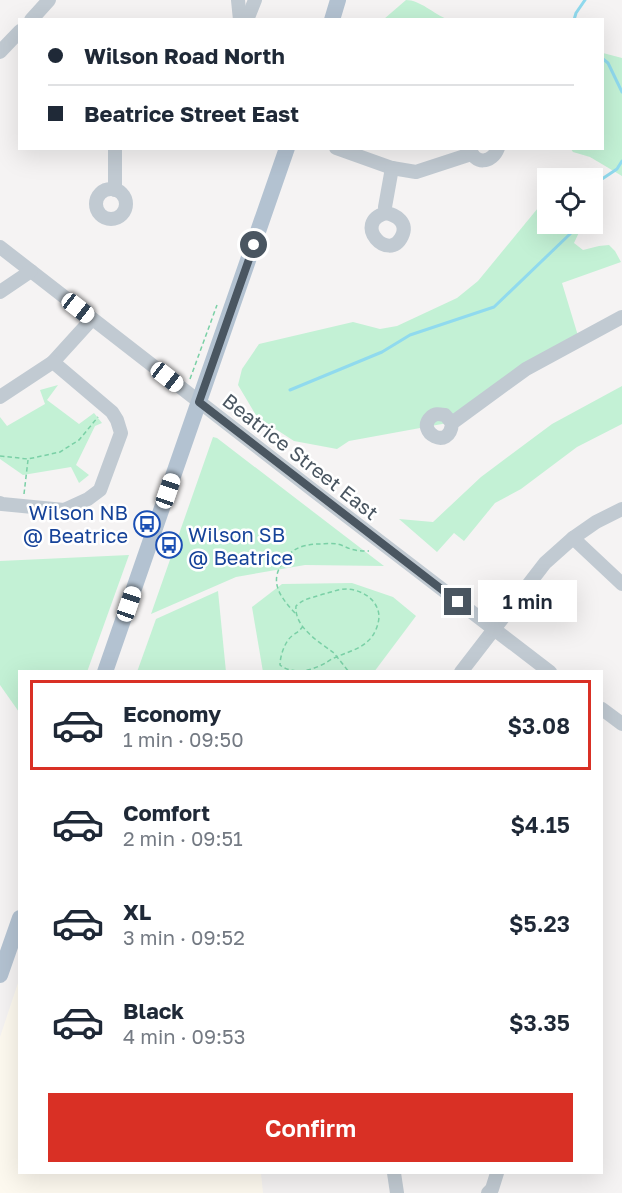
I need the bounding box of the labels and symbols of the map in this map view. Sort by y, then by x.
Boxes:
route start [240,231,267,258]
car [58,290,98,326]
car [147,359,187,395]
street label: Beatrice Street East [218,388,384,524]
car [154,471,182,511]
place label: Wilson NB @ Beatrice [23,500,128,547]
bus stop icon: Wilson NB @ Beatrice [132,509,162,539]
place label: Wilson SB @ Beatrice [188,522,293,569]
bus stop icon: Wilson SB @ Beatrice [154,530,184,560]
callout: 1 min [479,581,578,623]
car [115,584,143,624]
route end [444,588,471,615]

